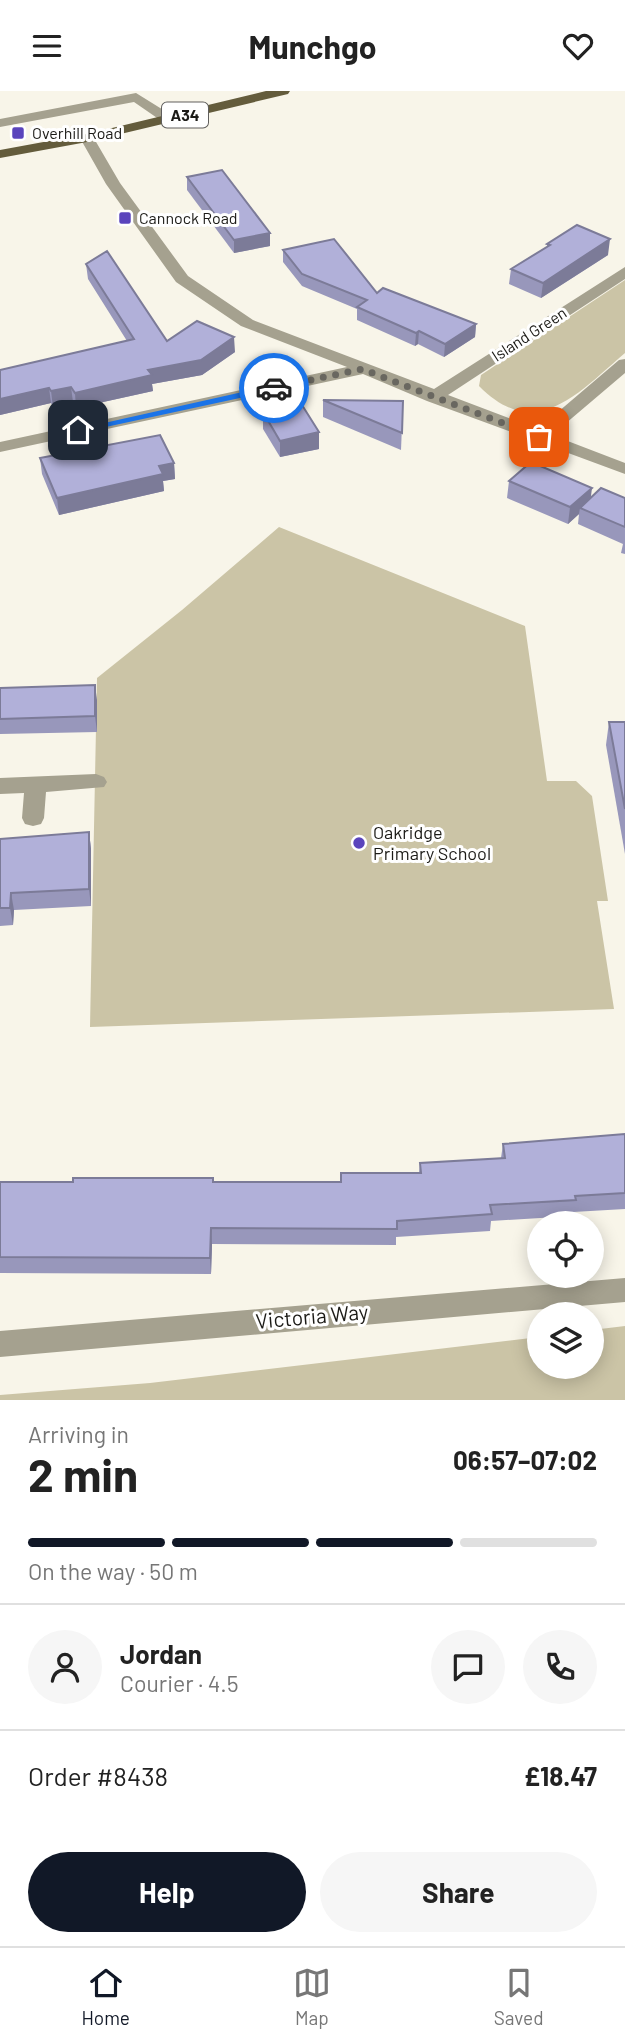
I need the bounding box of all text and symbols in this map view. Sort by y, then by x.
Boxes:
icon: menu [28,27,66,65]
text: Munchgo [248,27,377,65]
icon: heart [559,27,597,65]
road number: A34 [162,103,208,127]
place label: Overhill Road [32,123,122,142]
marker: Overhill Road [10,125,26,141]
place label: Cannock Road [139,208,238,227]
marker: Cannock Road [117,210,133,226]
street label: Island Green [488,302,570,365]
courier [239,353,309,423]
icon: car [255,369,293,407]
pin [48,400,108,460]
pin [509,407,569,467]
icon: home [59,411,97,449]
icon: bag [520,418,558,456]
place label: Oakridge Primary School [373,821,491,864]
marker: Oakridge Primary School [351,835,367,851]
map controls [527,1211,604,1379]
button: locate [527,1211,604,1288]
street label: Victoria Way [254,1298,370,1333]
button: layers [527,1302,604,1379]
text: Arriving in [28,1420,129,1448]
text: 06:57–07:02 [453,1444,597,1475]
text: 2 min [28,1446,138,1501]
text: On the way · 50 m [28,1557,198,1585]
button: person [28,1630,102,1704]
button: chat [431,1630,505,1704]
button: phone [523,1630,597,1704]
text: Jordan [120,1638,202,1669]
text: Courier · 4.5 [120,1669,239,1697]
text: Order #8438 [28,1760,168,1791]
text: £18.47 [524,1760,597,1791]
button: Help [28,1852,306,1932]
button: Share [320,1852,597,1932]
tab: Home [81,1964,130,2029]
tab: Map [293,1964,331,2029]
tab: Saved [494,1964,544,2029]

